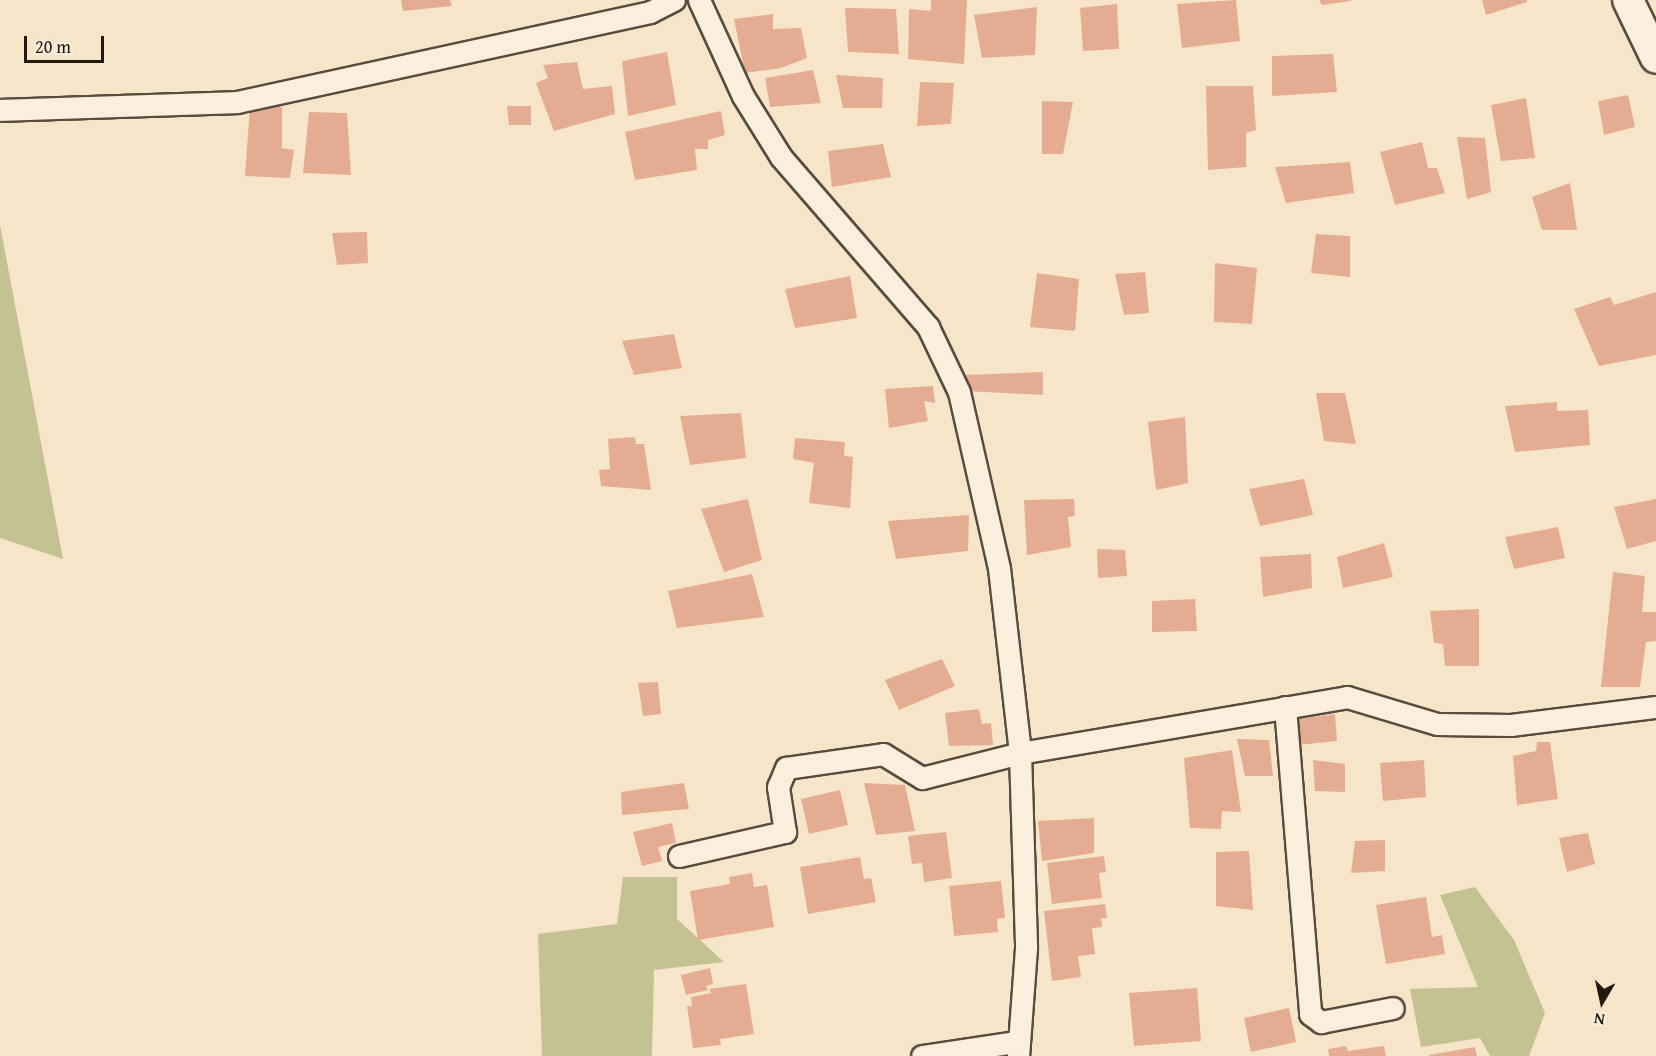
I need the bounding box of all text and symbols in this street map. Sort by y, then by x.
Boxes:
scale bar [27,24,106,62]
text: 20 m [35,33,71,60]
north arrow [1572,972,1632,1032]
text: N [1592,1007,1606,1032]

